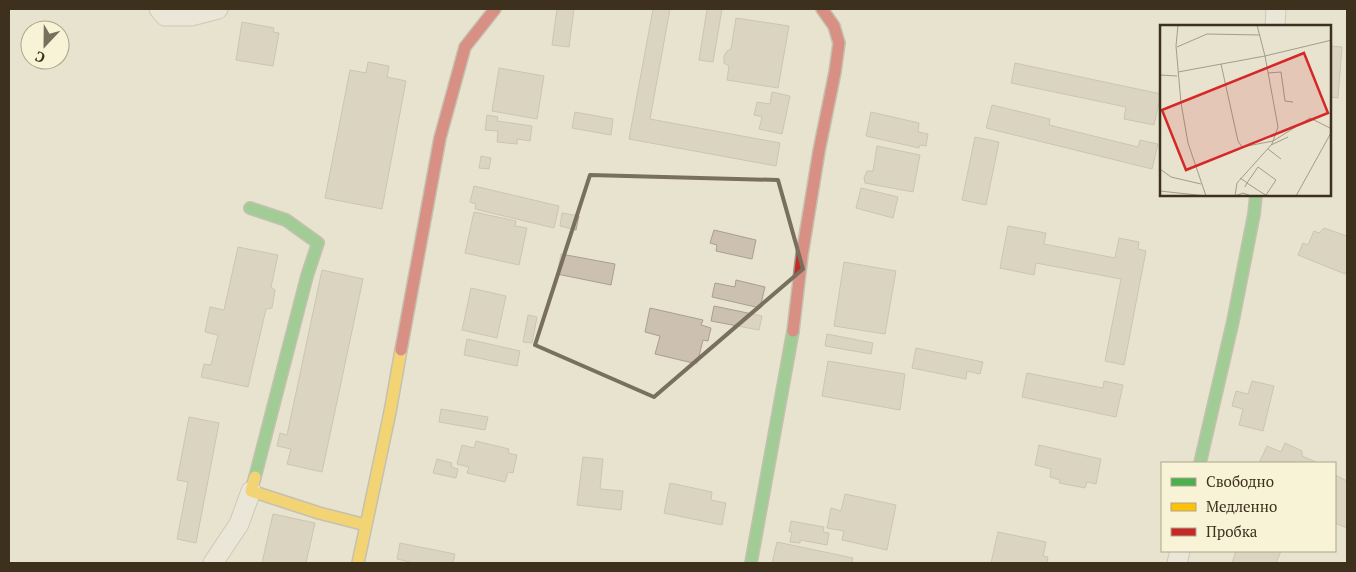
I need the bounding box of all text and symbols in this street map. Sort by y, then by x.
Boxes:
north arrow [20,20,70,70]
inset map [1160,25,1331,196]
text: С [32,47,48,68]
legend [1161,462,1336,552]
text: Свободно [1206,471,1274,491]
text: Медленно [1206,496,1277,516]
text: Пробка [1206,521,1258,541]

